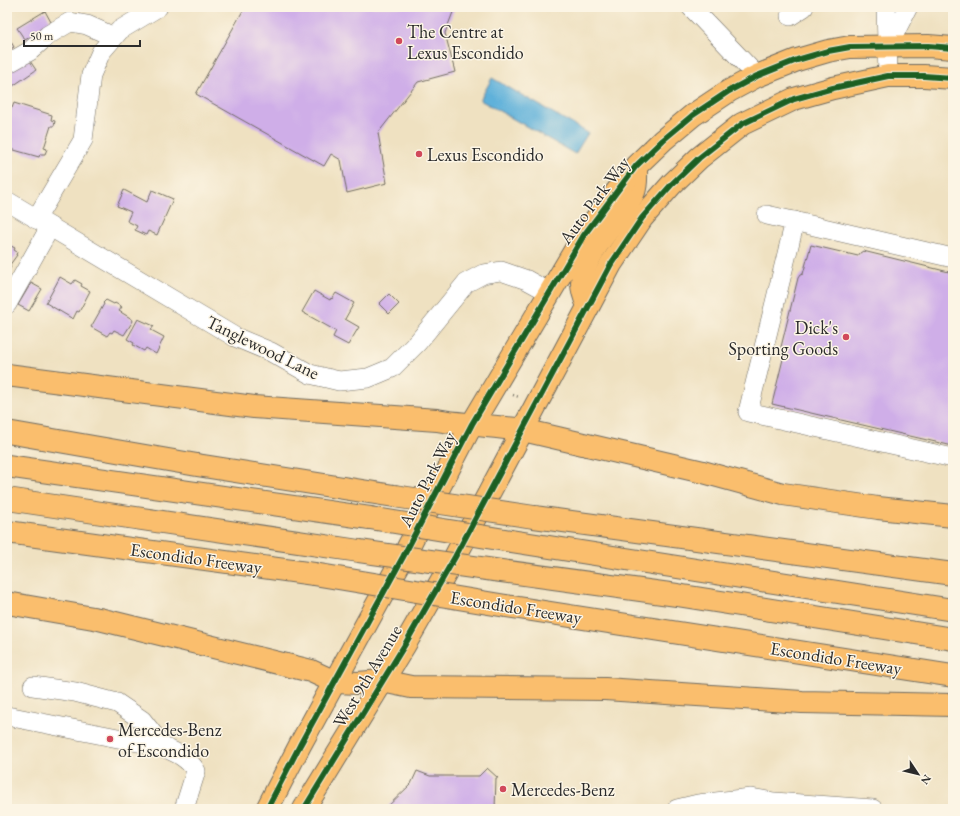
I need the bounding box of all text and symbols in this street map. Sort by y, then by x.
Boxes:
place label: The Centre at Lexus Escondido [407,20,524,64]
scale bar [24,22,140,48]
text: 50 m [30,28,54,44]
marker: The Centre at Lexus Escondido [394,36,404,46]
place label: Lexus Escondido [427,143,544,166]
marker: Lexus Escondido [414,149,424,159]
street label: Auto Park Way [553,151,635,249]
street label: Tanglewood Lane [203,310,323,384]
place label: Dick's Sporting Goods [729,316,838,360]
marker: Dick's Sporting Goods [841,332,851,342]
street label: Auto Park Way [393,427,461,531]
street label: Escondido Freeway [129,537,263,579]
street label: Escondido Freeway [449,585,583,629]
street label: West 9th Avenue [327,621,407,731]
street label: Escondido Freeway [769,636,903,680]
place label: Mercedes-Benz of Escondido [118,718,222,762]
marker: Mercedes-Benz of Escondido [105,734,115,744]
north arrow [898,754,938,794]
text: N [918,772,934,787]
place label: Mercedes-Benz [511,778,615,801]
marker: Mercedes-Benz [498,784,508,794]

